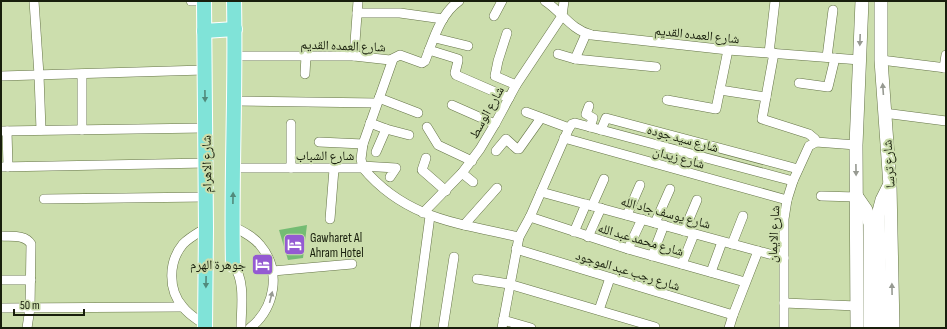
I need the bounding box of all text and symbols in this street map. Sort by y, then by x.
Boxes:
street label: شارع العمده القديم [654,23,740,48]
one-way arrow [857,34,864,46]
street label: شارع العمده القديم [300,37,386,56]
one-way arrow [879,83,886,95]
street label: شارع الوسط [466,84,509,142]
one-way arrow [202,90,208,103]
street label: شارع سيد جوده [645,122,720,157]
street label: شارع الاهرام [198,135,217,193]
street label: شارع ترسا [879,139,900,189]
street label: شارع زيدان [651,143,706,174]
street label: شارع الشباب [296,148,354,165]
one-way arrow [853,164,859,177]
one-way arrow [229,192,236,204]
street label: شارع يوسف جاد الله [619,193,712,234]
street label: شارع الايمان [765,205,784,263]
street label: شارع محمد عبد الله [596,220,685,261]
place label: Gawharet Al Ahram Hotel [309,230,364,261]
hotel icon: Gawharet Al Ahram Hotel [281,231,307,257]
street label: شارع رجب عبد الموجود [573,247,682,295]
hotel icon: جوهرة الهرم [249,251,275,277]
place label: جوهرة الهرم [190,257,246,273]
one-way arrow [203,276,209,289]
one-way arrow [889,282,895,295]
one-way arrow [269,290,275,303]
scale bar [14,291,84,317]
text: 50 m [20,298,40,313]

